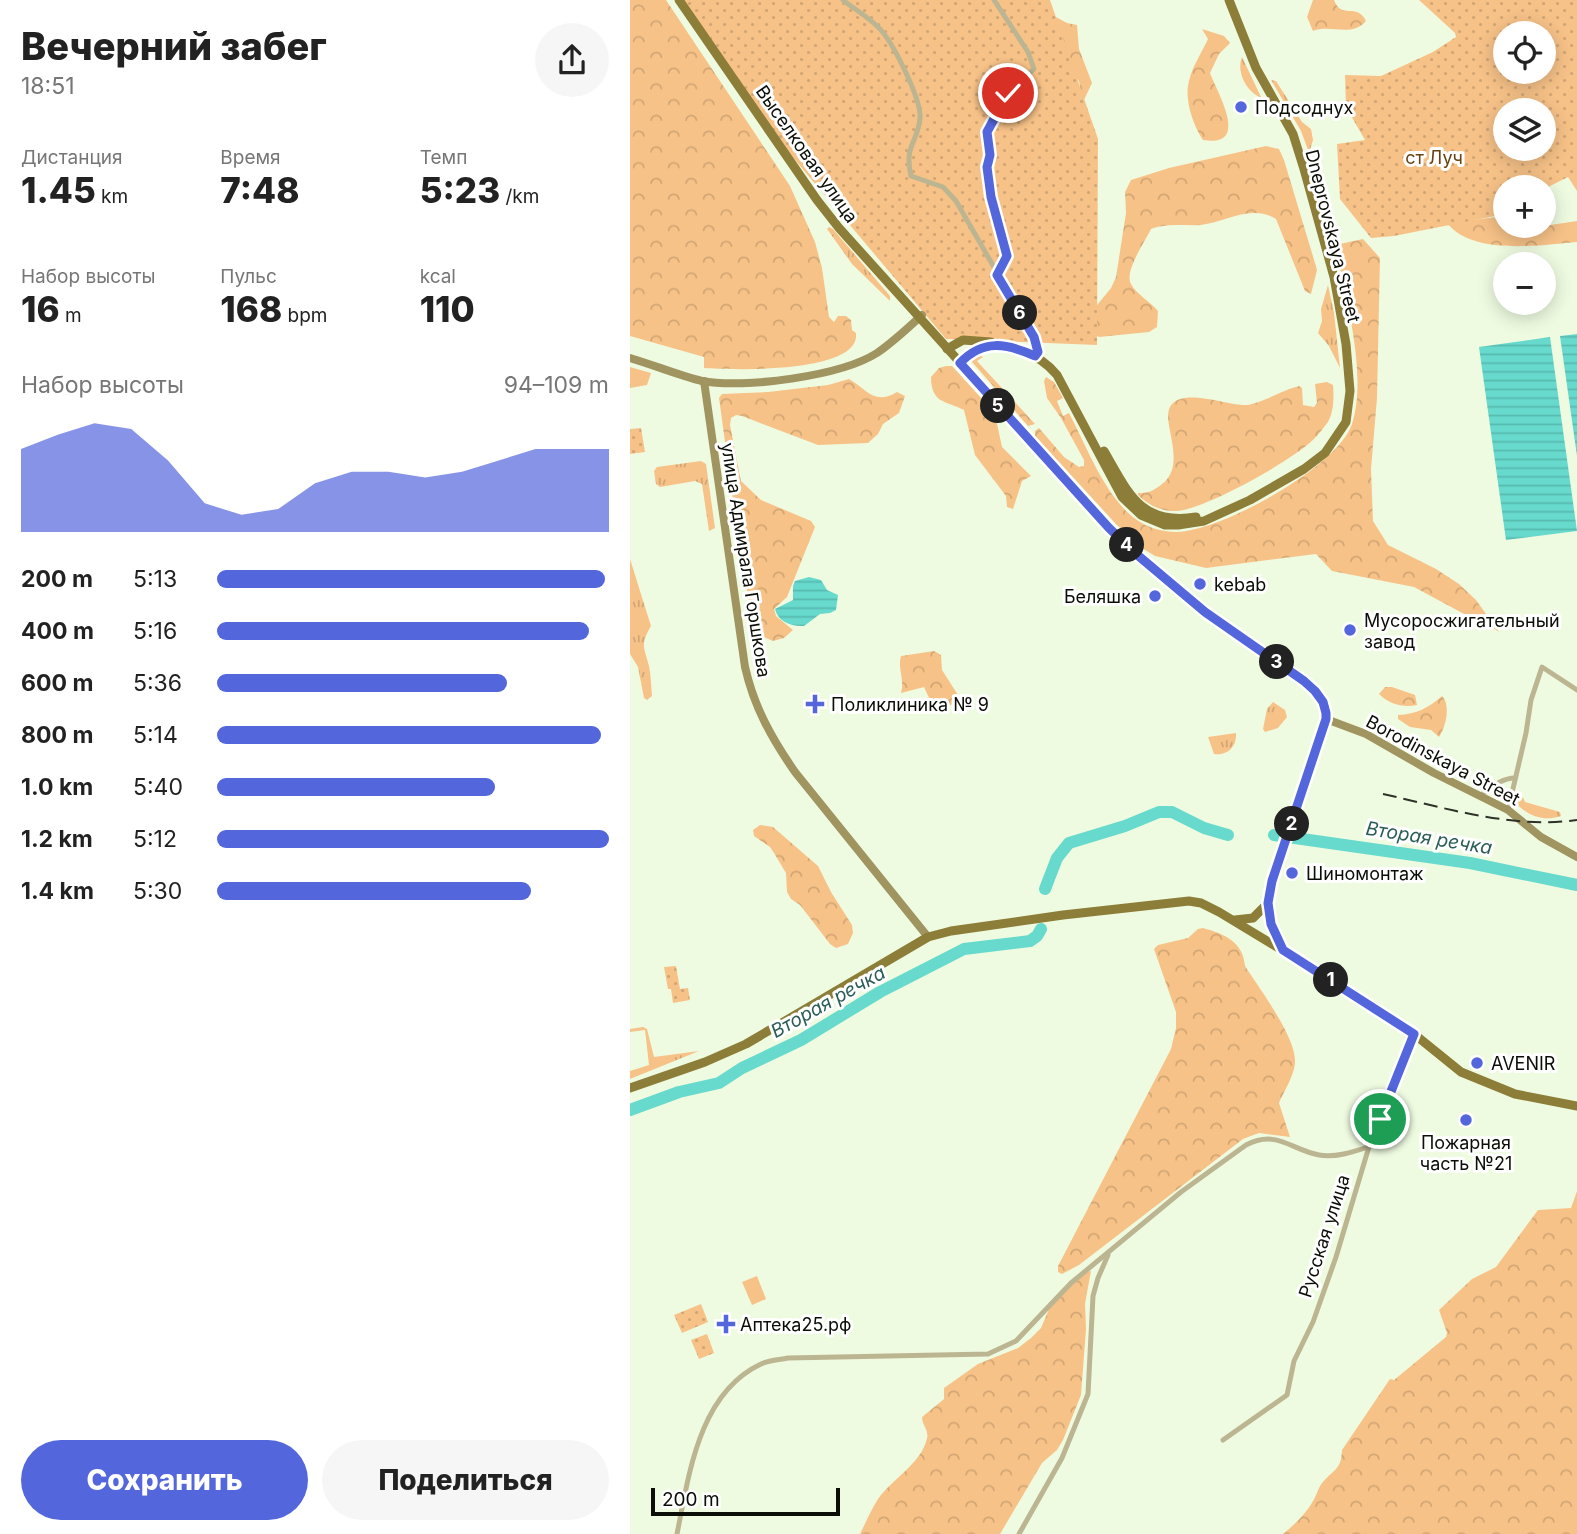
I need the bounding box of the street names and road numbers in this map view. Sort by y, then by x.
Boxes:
street label: Выселковая улица [752,81,862,227]
street label: Dneprovskaya Street [1301,147,1365,325]
street label: улица Адмирала Горшкова [717,441,775,679]
street label: Borodinskaya Street [1363,711,1524,809]
street label: Русская улица [1294,1172,1354,1300]

